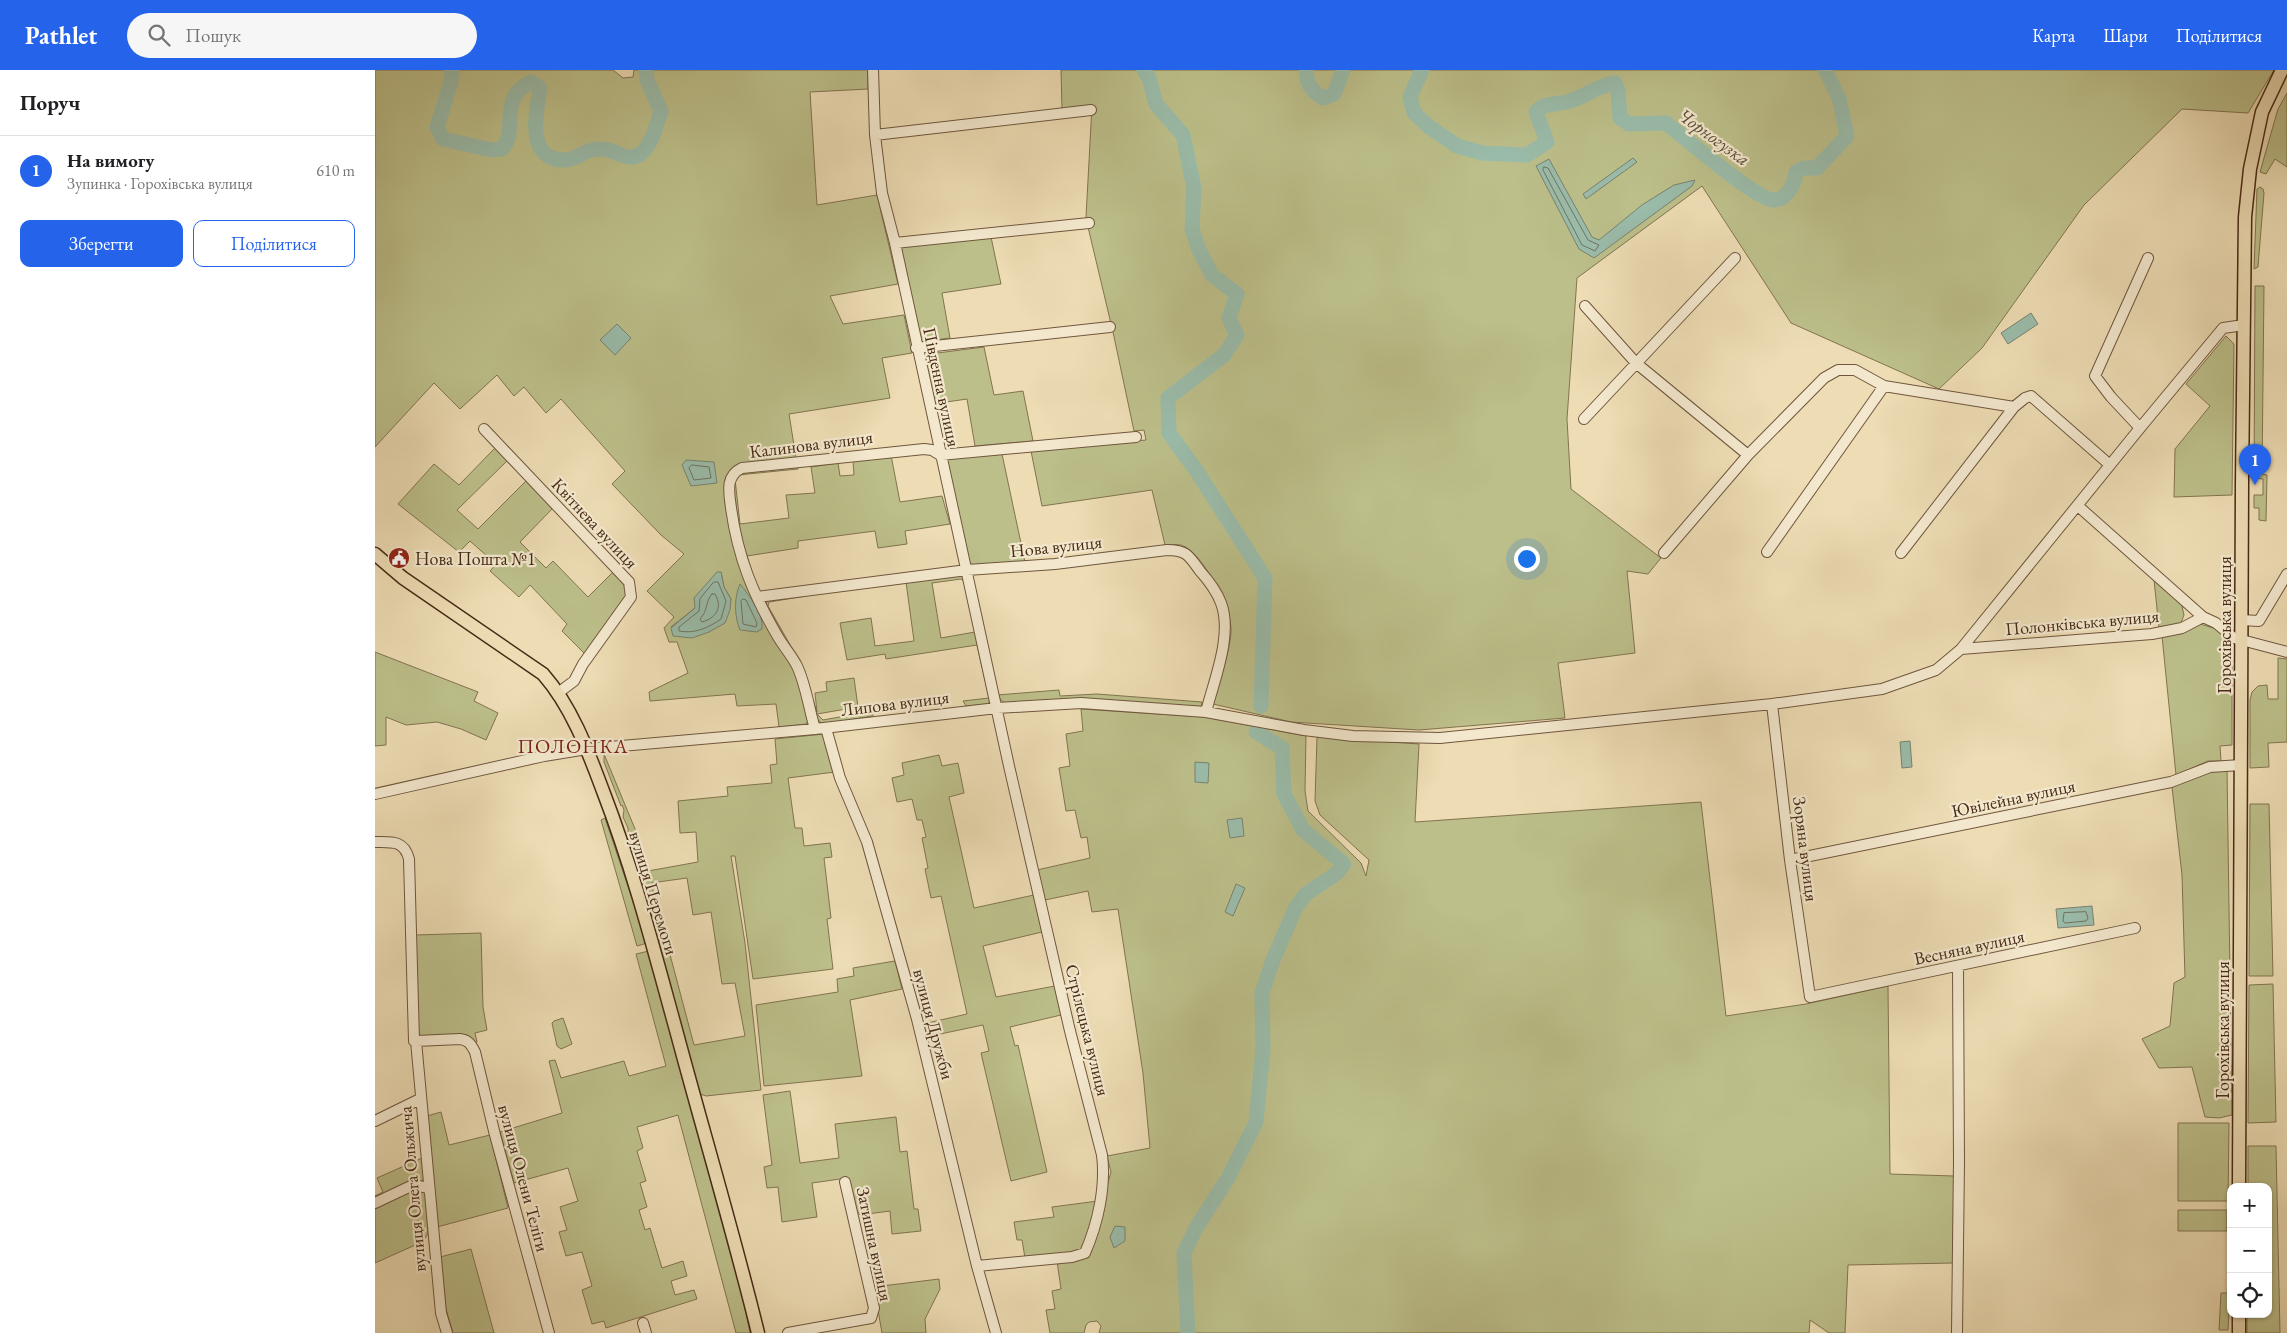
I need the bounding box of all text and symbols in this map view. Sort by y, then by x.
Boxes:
search box [127,13,477,58]
text: Pathlet [25,20,97,51]
icon: search [145,21,173,49]
text: Пошук [185,23,241,48]
text: Карта [2032,24,2075,47]
text: Шари [2103,24,2148,47]
text: Поділитися [2176,24,2262,47]
text: Поруч [20,89,80,116]
water label: Чорногузка [1673,102,1755,172]
text: На вимогу [67,148,154,173]
text: 1 [32,160,40,181]
text: 610 m [316,160,355,181]
text: Зупинка · Горохівська вулиця [67,173,253,194]
button: Зберегти [20,220,183,267]
button: Поділитися [193,220,355,267]
street label: Південна вулиця [918,325,966,449]
street label: Калинова вулиця [748,425,874,463]
pin: 1 [2239,444,2271,485]
street label: Квітнева вулиця [547,473,643,573]
street label: Нова вулиця [1009,530,1103,562]
public building icon: Нова Пошта №1 [387,546,411,570]
your location [1514,546,1540,572]
place label: Нова Пошта №1 [415,547,536,570]
street label: Горохівська вулиця [2213,556,2236,694]
street label: Полонківська вулиця [2004,604,2160,640]
street label: Липова вулиця [840,685,950,721]
district label: ПОЛОНКА [517,733,629,759]
street label: Ювілейна вулиця [1949,774,2077,822]
street label: Зоряна вулиця [1788,795,1824,903]
street label: вулиця Перемоги [624,828,684,958]
street label: Весняна вулиця [1912,924,2026,970]
street label: Горохівська вулиця [2211,961,2234,1099]
street label: Стрілецька вулиця [1060,962,1116,1098]
street label: вулиця Дружби [908,966,960,1082]
street label: вулиця Олени Теліги [493,1102,555,1255]
street label: вулиця Олега Ольжича [393,1104,431,1273]
map controls [2227,1183,2272,1318]
button: + [2227,1183,2272,1228]
street label: Затишна вулиця [852,1185,898,1303]
button: − [2227,1228,2272,1273]
button: locate [2227,1273,2272,1318]

